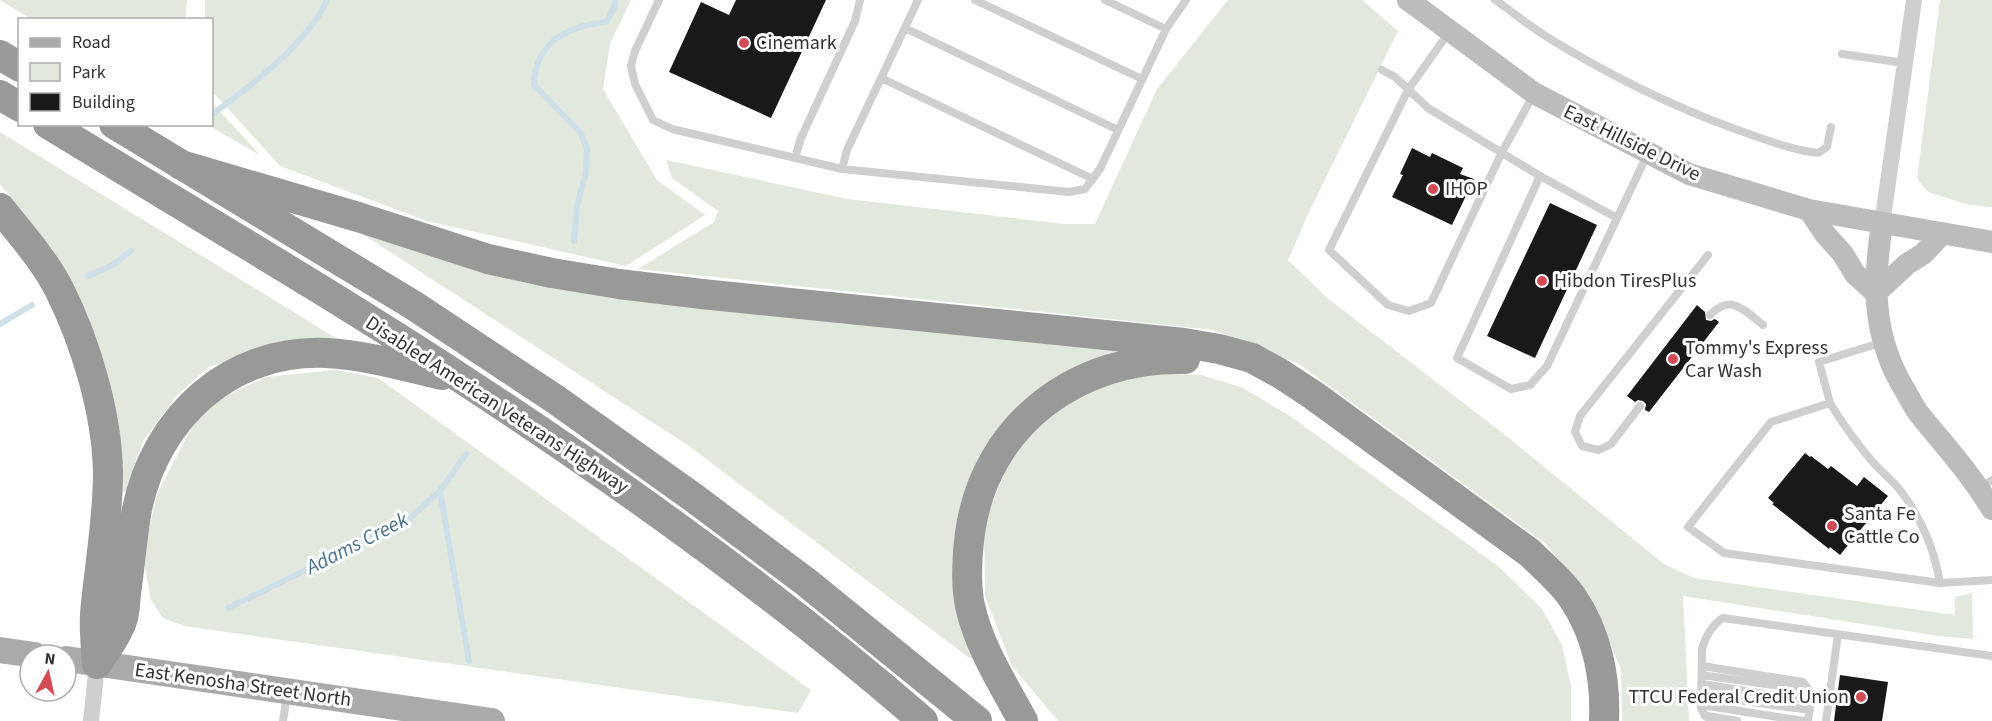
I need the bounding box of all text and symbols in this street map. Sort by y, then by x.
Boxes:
legend [18,18,213,126]
place label: Cinemark [756,29,837,57]
text: Road [72,30,111,55]
marker: Cinemark [737,36,751,50]
text: Park [72,60,106,85]
text: Building [72,90,135,115]
street label: East Hillside Drive [1559,98,1705,188]
place label: IHOP [1445,175,1488,203]
marker: IHOP [1426,182,1440,196]
place label: Hibdon TiresPlus [1554,267,1696,295]
marker: Hibdon TiresPlus [1535,274,1549,288]
street label: Disabled American Veterans Highway [360,309,635,501]
place label: Tommy's Express Car Wash [1685,334,1828,385]
marker: Tommy's Express Car Wash [1666,352,1680,366]
place label: Santa Fe Cattle Co [1844,500,1920,551]
water label: Adams Creek [299,504,414,583]
marker: Santa Fe Cattle Co [1825,519,1839,533]
north arrow [18,643,78,703]
text: N [43,648,57,671]
street label: East Kenosha Street North [133,656,353,714]
place label: TTCU Federal Credit Union [1628,683,1849,711]
marker: TTCU Federal Credit Union [1854,690,1868,704]

